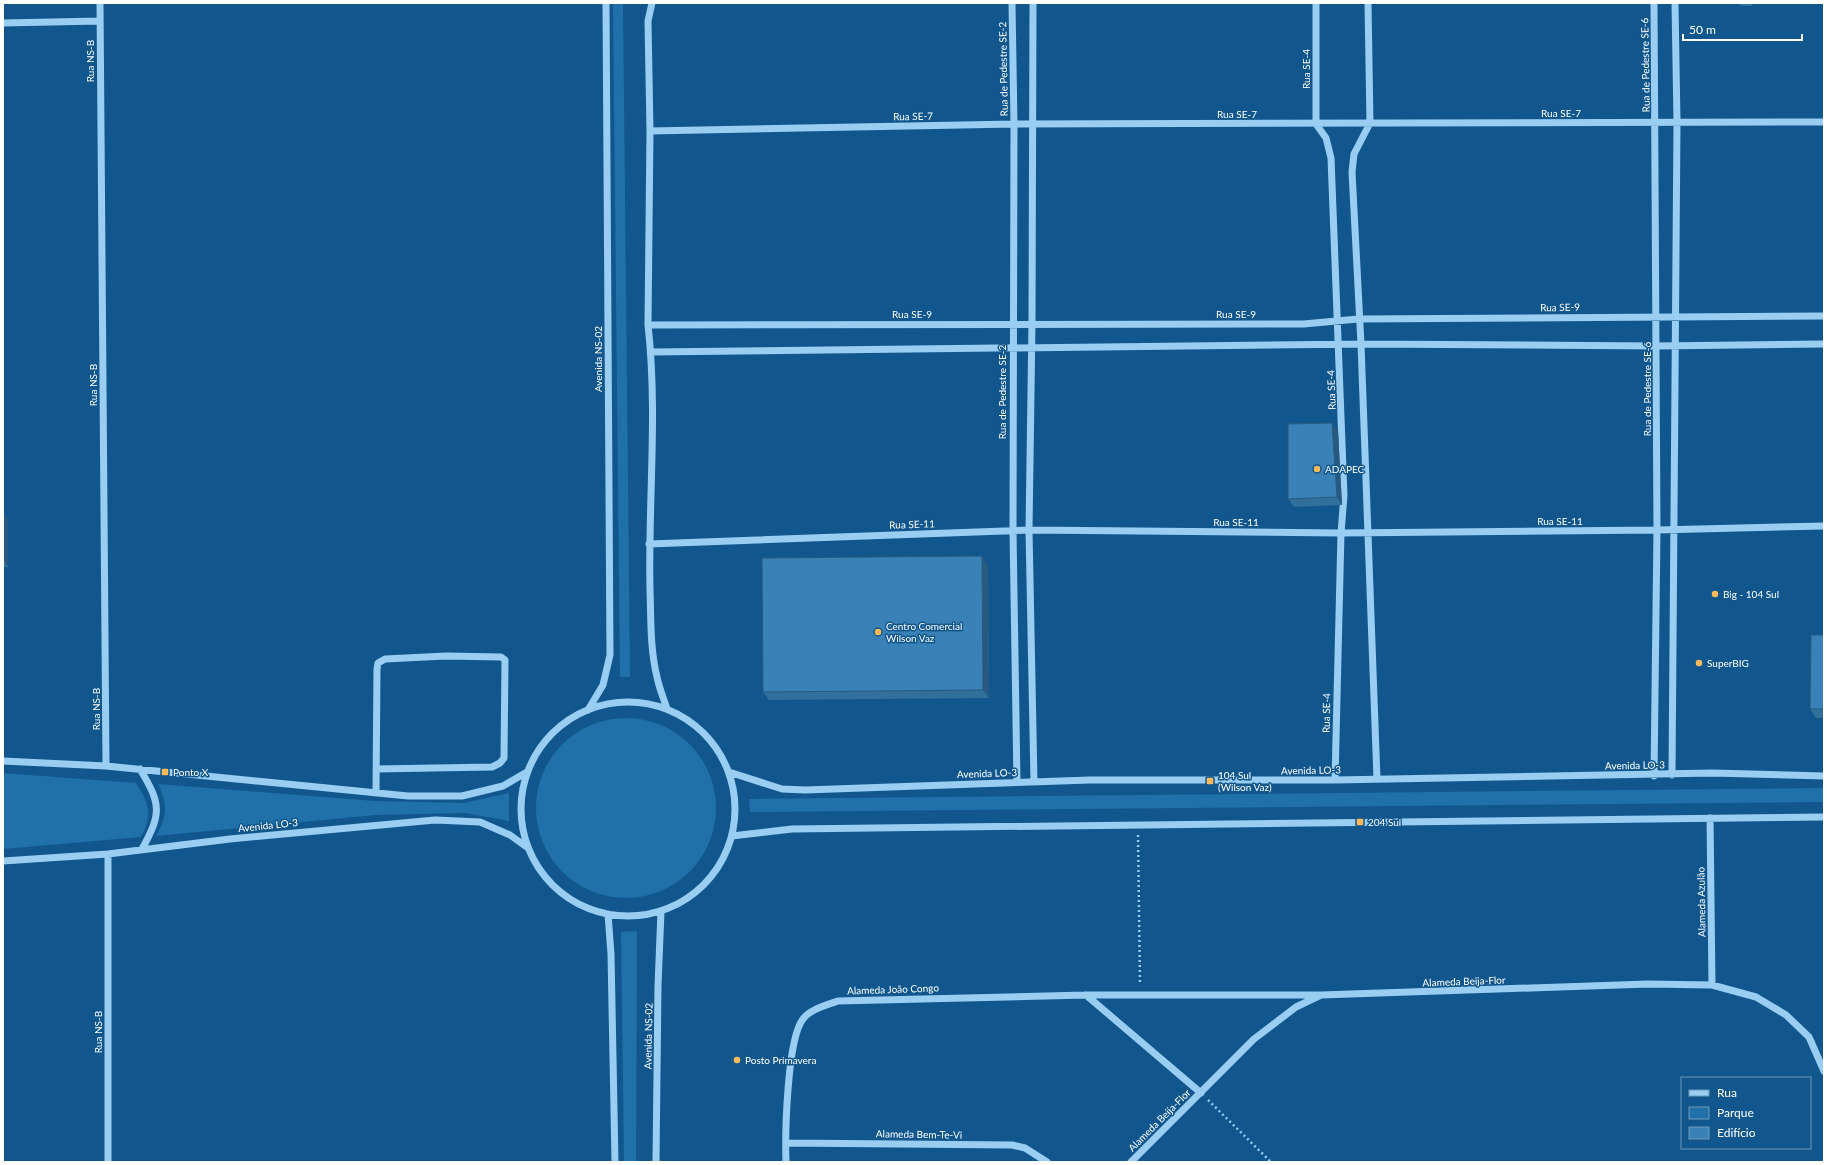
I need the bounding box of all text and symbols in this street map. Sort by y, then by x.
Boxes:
scale bar [1683,16,1802,42]
street label: Rua de Pedestre SE-6 [1638,18,1652,112]
street label: Rua de Pedestre SE-2 [996,22,1010,116]
text: 50 m [1689,22,1716,37]
street label: Rua NS-B [84,40,96,82]
street label: Rua SE-4 [1300,49,1312,89]
street label: Rua SE-7 [1541,107,1581,119]
street label: Rua SE-7 [1217,108,1257,120]
street label: Rua SE-7 [893,110,933,122]
street label: Rua SE-9 [1540,301,1580,313]
street label: Rua SE-9 [892,308,932,320]
street label: Rua SE-9 [1216,308,1256,320]
street label: Avenida NS-02 [592,326,604,392]
street label: Rua de Pedestre SE-6 [1641,342,1653,436]
street label: Rua de Pedestre SE-2 [996,345,1008,439]
street label: Rua NS-B [87,364,99,406]
street label: Rua SE-4 [1324,370,1338,410]
place label: ADAPEC [1325,463,1365,475]
marker: ADAPEC [1312,464,1322,474]
street label: Rua SE-11 [1537,515,1583,527]
street label: Rua SE-11 [1213,516,1259,528]
street label: Rua SE-11 [889,517,935,531]
place label: Big - 104 Sul [1723,588,1779,600]
marker: Big - 104 Sul [1710,589,1720,599]
place label: Centro Comercial Wilson Vaz [886,620,962,644]
marker: Centro Comercial Wilson Vaz [873,627,883,637]
place label: SuperBIG [1707,657,1749,669]
marker: SuperBIG [1694,658,1704,668]
street label: Rua NS-B [90,688,102,730]
street label: Rua SE-4 [1320,693,1332,733]
street label: Avenida LO-3 [1605,758,1665,772]
street label: Avenida LO-3 [1281,763,1341,777]
place label: Ponto X [173,766,209,778]
street label: Avenida LO-3 [957,766,1017,780]
marker: Ponto X [160,767,170,777]
place label: 104 Sul (Wilson Vaz) [1218,769,1272,793]
marker: 104 Sul (Wilson Vaz) [1205,776,1215,786]
street label: Avenida LO-3 [237,816,299,834]
place label: 204 Sul [1368,816,1401,828]
marker: 204 Sul [1355,817,1365,827]
street label: Alameda Azulão [1694,866,1708,937]
street label: Alameda Beija-Flor [1422,974,1506,988]
street label: Alameda João Congo [847,981,939,997]
street label: Avenida NS-02 [641,1003,655,1069]
street label: Rua NS-B [92,1011,104,1053]
place label: Posto Primavera [745,1054,816,1066]
marker: Posto Primavera [732,1055,742,1065]
legend [1681,1077,1811,1149]
text: Rua [1717,1085,1737,1100]
street label: Alameda Beija-Flor [1125,1086,1193,1154]
text: Parque [1717,1105,1754,1120]
text: Edifício [1717,1125,1756,1140]
street label: Alameda Bem-Te-Vi [876,1127,962,1141]

